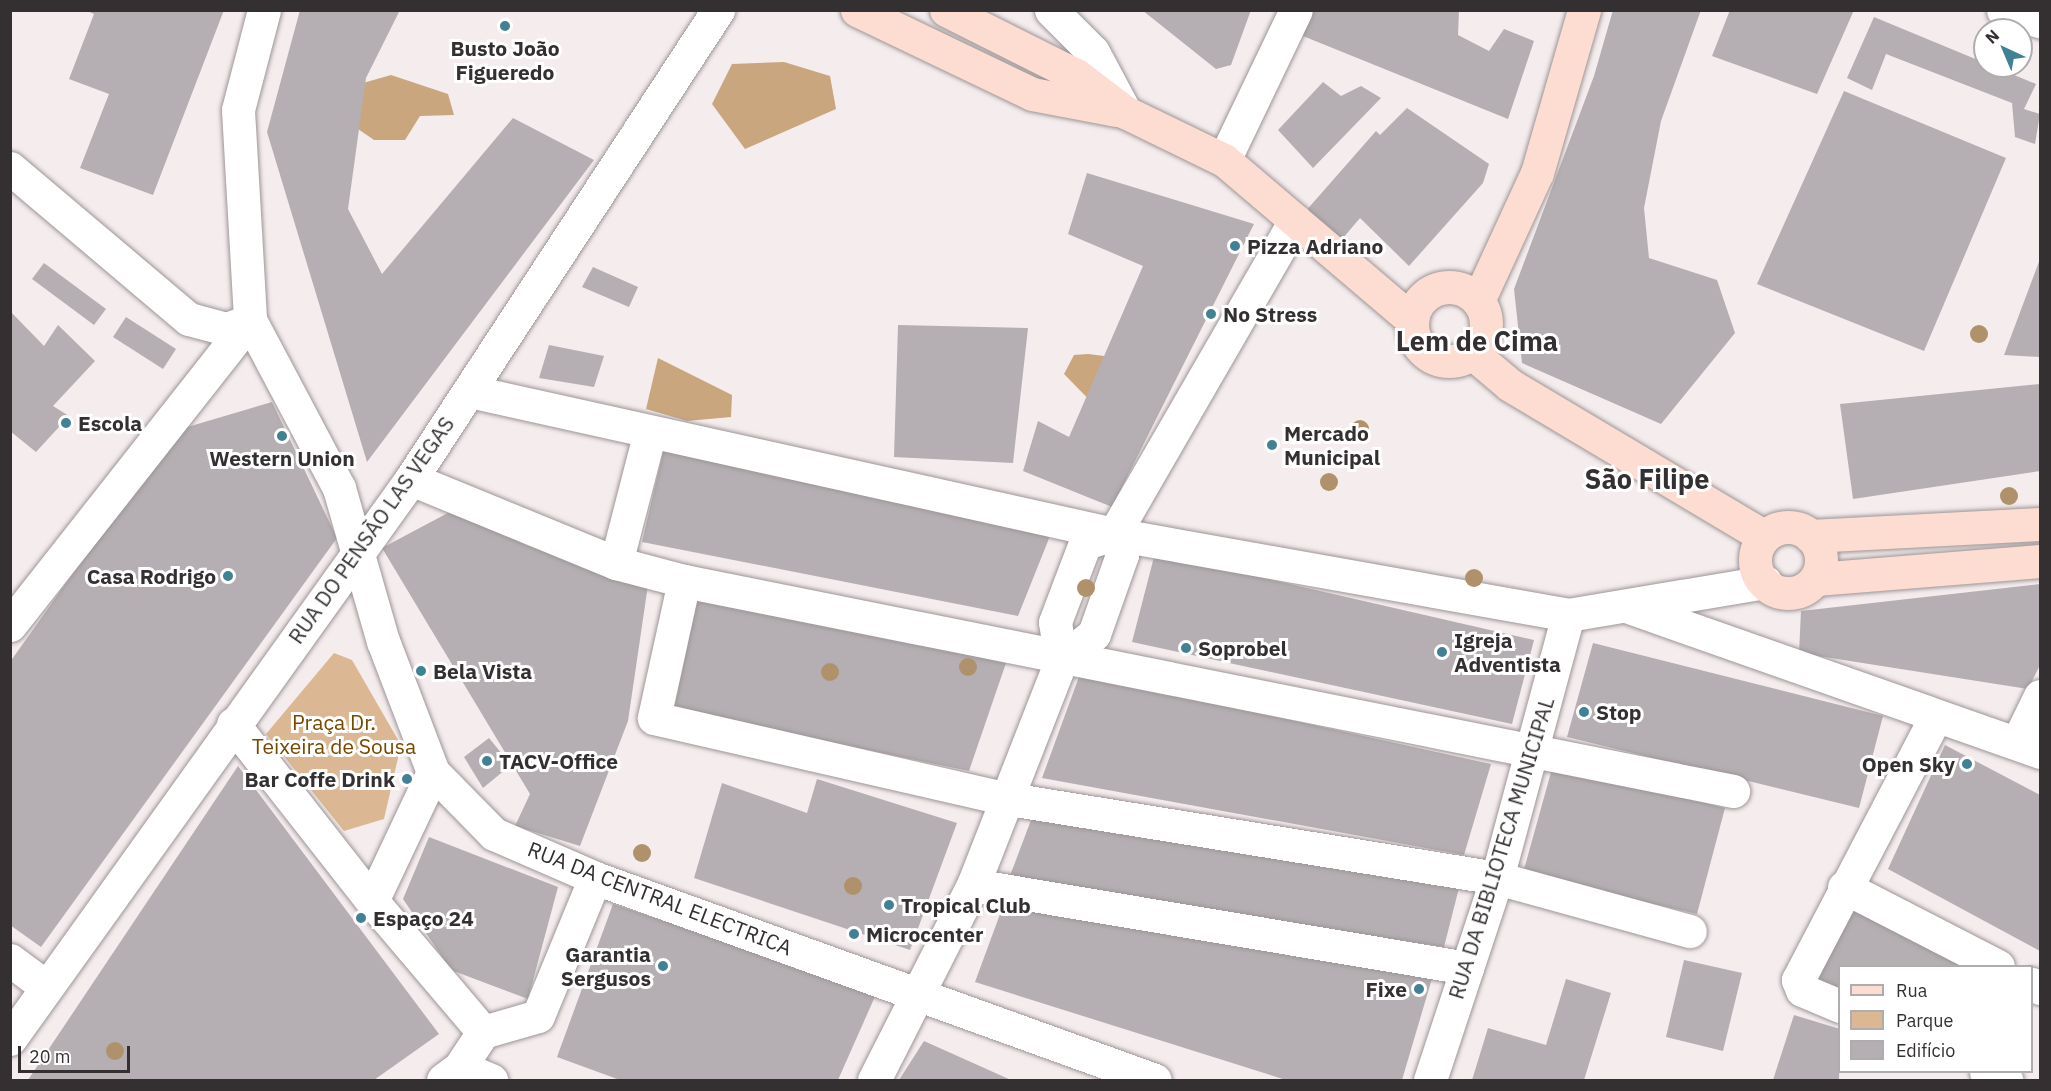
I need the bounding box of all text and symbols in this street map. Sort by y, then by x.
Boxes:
north arrow [1973,18,2033,78]
marker: Busto João Figueredo [498,19,512,33]
text: N [1981,25,2003,48]
place label: Busto João Figueredo [450,35,560,85]
place label: Pizza Adriano [1247,233,1383,259]
marker: Pizza Adriano [1228,239,1242,253]
place label: No Stress [1223,301,1317,327]
marker: No Stress [1204,307,1218,321]
district label: Lem de Cima [1396,325,1558,357]
place label: Escola [78,410,142,436]
street label: RUA DO PENSÃO LAS VEGAS [283,412,459,648]
marker: Escola [59,416,73,430]
place label: Mercado Municipal [1284,420,1380,470]
marker: Western Union [275,429,289,443]
marker: Mercado Municipal [1265,438,1279,452]
place label: Western Union [209,445,355,471]
district label: São Filipe [1585,463,1709,495]
place label: Casa Rodrigo [87,563,216,589]
marker: Casa Rodrigo [221,569,235,583]
place label: Igreja Adventista [1454,627,1561,677]
place label: Soprobel [1198,635,1287,661]
marker: Soprobel [1179,641,1193,655]
marker: Igreja Adventista [1435,645,1449,659]
place label: Bela Vista [433,658,532,684]
marker: Bela Vista [414,664,428,678]
street label: RUA DA BIBLIOTECA MUNICIPAL [1443,694,1559,1002]
place label: Stop [1596,699,1642,725]
marker: Stop [1577,705,1591,719]
park label: Praça Dr. Teixeira de Sousa [252,709,416,759]
place label: TACV-Office [499,748,618,774]
place label: Open Sky [1862,751,1955,777]
marker: TACV-Office [480,754,494,768]
marker: Open Sky [1960,757,1974,771]
place label: Bar Coffe Drink [245,766,395,792]
marker: Bar Coffe Drink [400,772,414,786]
street label: RUA DA CENTRAL ELECTRICA [524,836,796,960]
place label: Tropical Club [901,892,1031,918]
marker: Tropical Club [882,898,896,912]
place label: Espaço 24 [373,905,474,931]
marker: Espaço 24 [354,911,368,925]
place label: Microcenter [866,921,984,947]
marker: Microcenter [847,927,861,941]
place label: Garantia Sergusos [561,941,651,991]
marker: Garantia Sergusos [656,959,670,973]
legend [1838,965,2033,1073]
place label: Fixe [1365,976,1407,1002]
text: Rua [1896,979,1927,1002]
marker: Fixe [1412,982,1426,996]
text: Parque [1896,1009,1953,1032]
scale bar [21,1034,134,1072]
text: Edifício [1896,1039,1955,1062]
text: 20 m [29,1045,71,1068]

